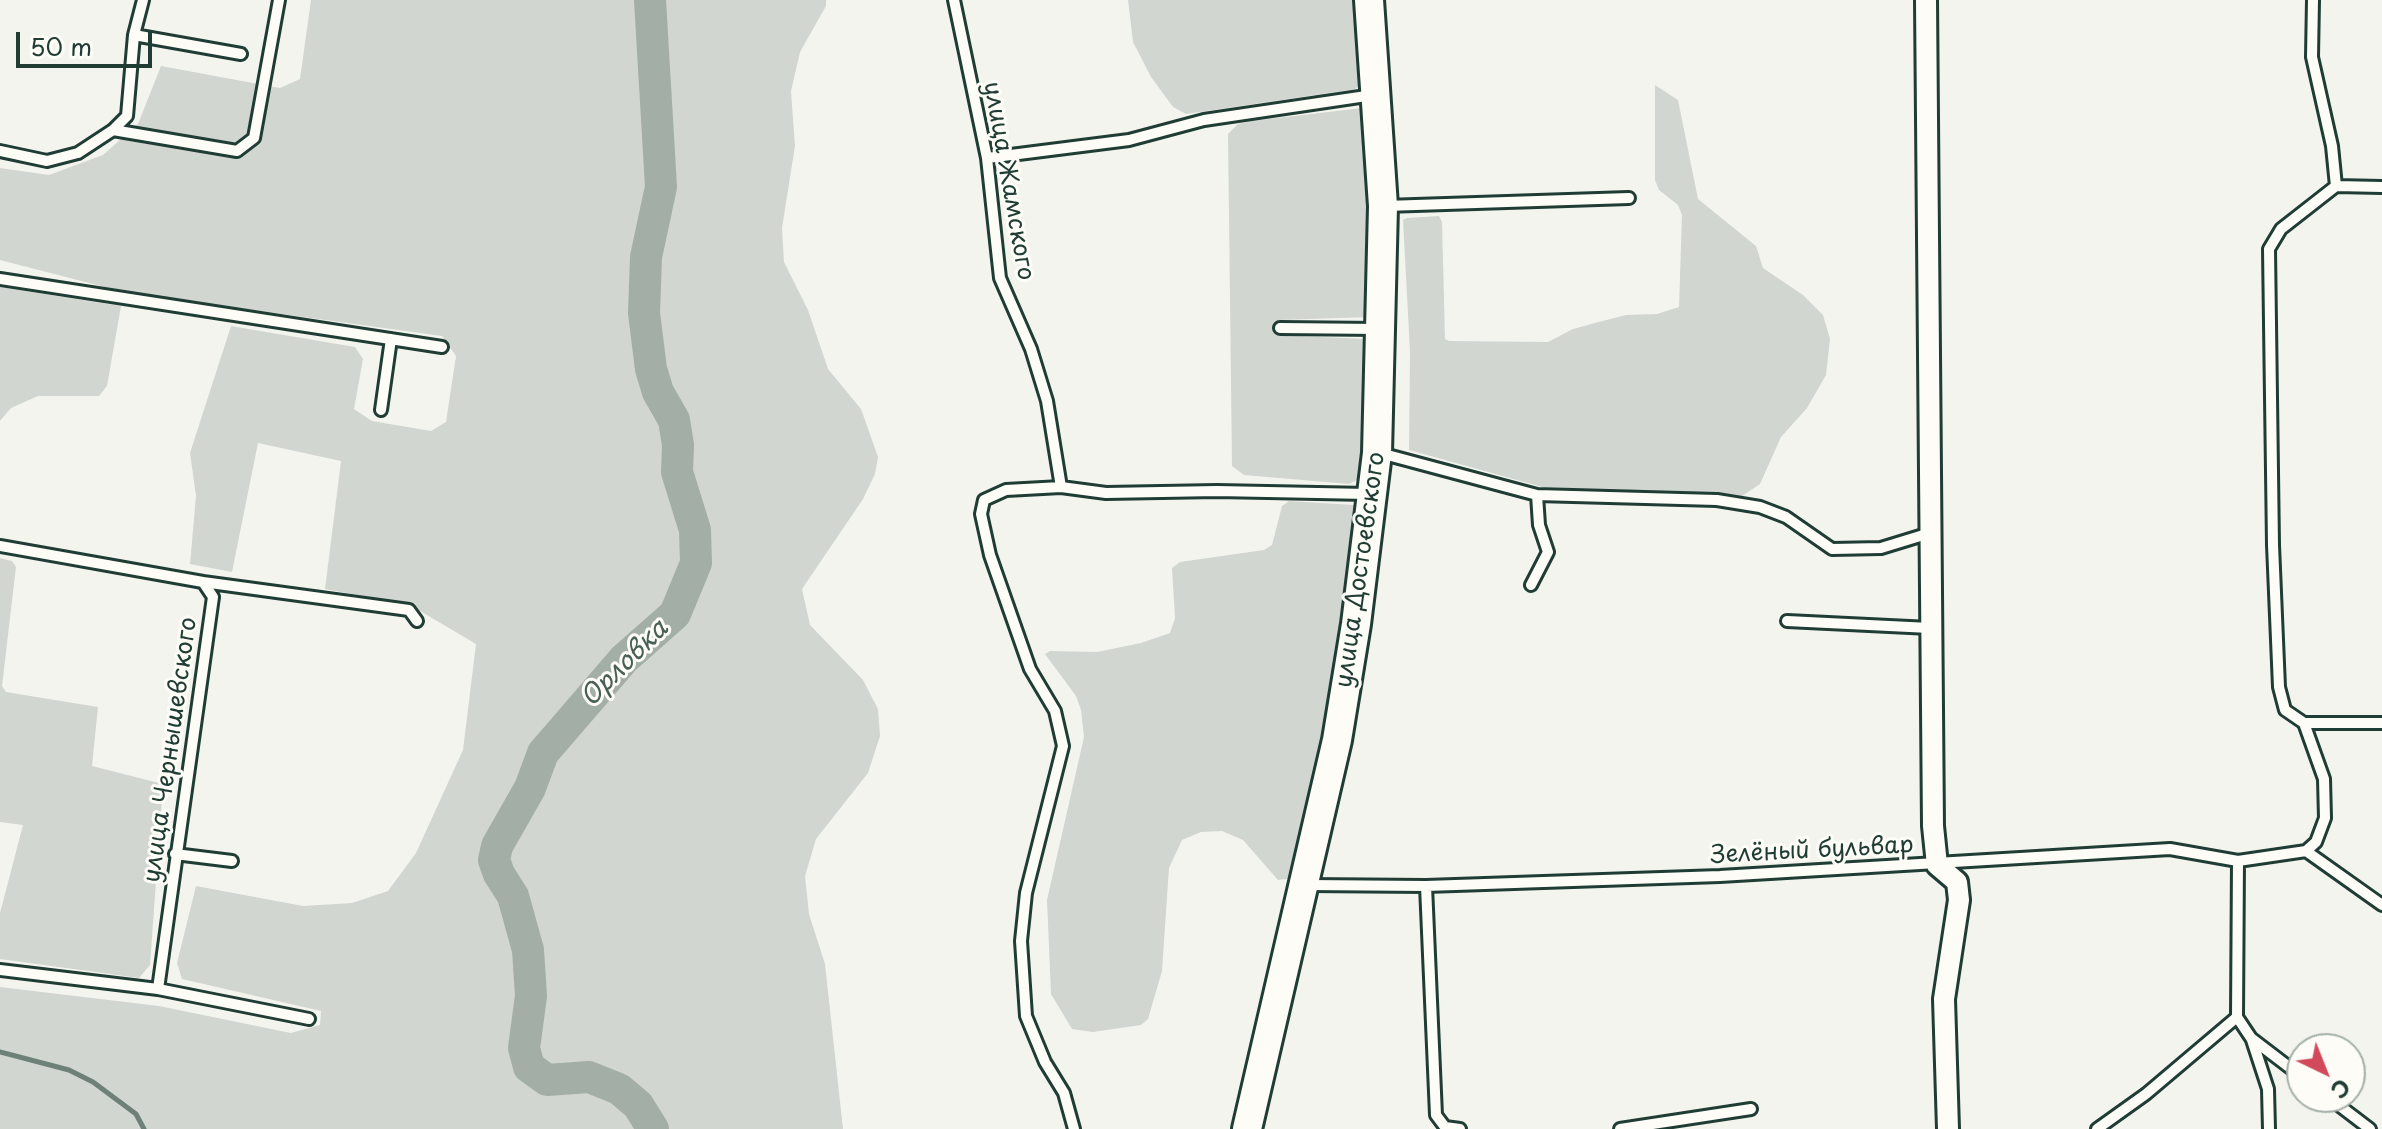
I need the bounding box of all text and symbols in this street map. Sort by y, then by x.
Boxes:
scale bar [20,16,156,66]
text: 50 m [30,28,92,64]
street label: улица Жамского [976,79,1040,283]
street label: улица Достоевского [1330,450,1392,690]
water label: Орловка [575,614,675,714]
street label: улица Чернышевского [138,616,204,884]
street label: Зелёный бульвар [1710,831,1914,871]
north arrow [2286,1033,2366,1113]
text: С [2324,1072,2359,1107]

